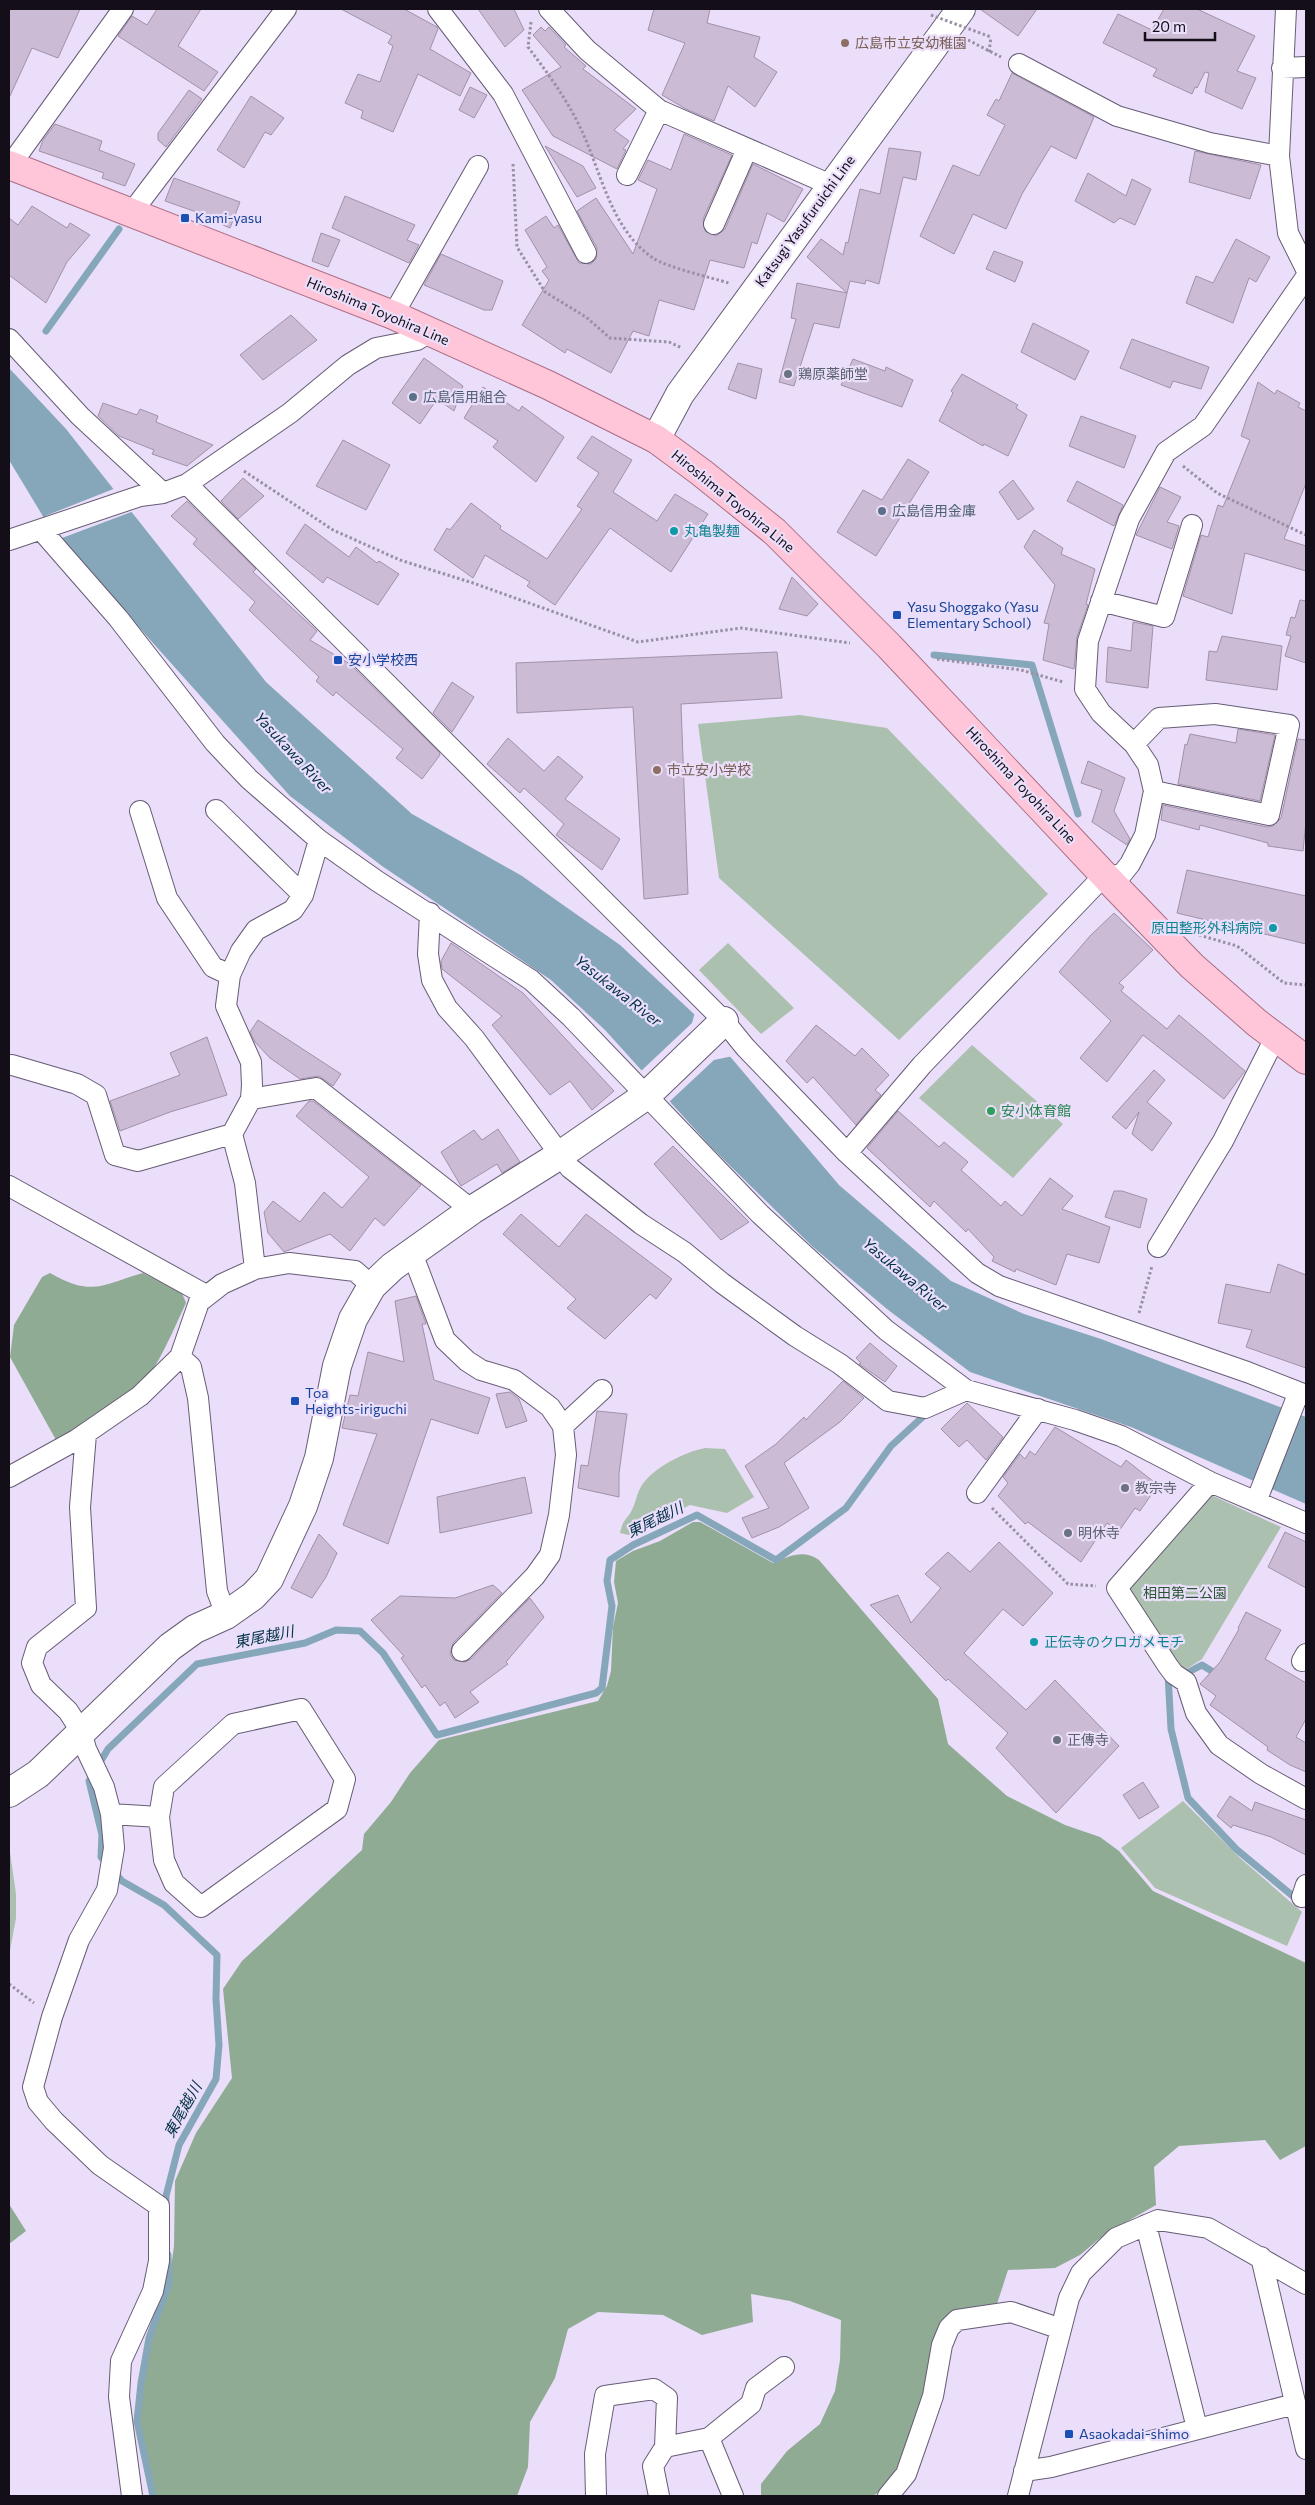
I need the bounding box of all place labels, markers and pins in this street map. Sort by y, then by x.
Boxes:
place label: 広島市立安幼稚園 [855,34,967,51]
marker: 広島市立安幼稚園 [839,37,851,49]
place label: Kami-yasu [195,209,262,226]
marker: Kami-yasu [179,212,191,224]
place label: 鶏原薬師堂 [798,365,868,382]
marker: 鶏原薬師堂 [782,368,794,380]
place label: 広島信用組合 [423,388,507,405]
marker: 広島信用組合 [407,391,419,403]
place label: 広島信用金庫 [892,502,976,519]
marker: 広島信用金庫 [876,505,888,517]
place label: 丸亀製麺 [684,522,740,539]
marker: 丸亀製麺 [668,525,680,537]
place label: Yasu Shoggako (Yasu Elementary School) [907,598,1039,631]
marker: Yasu Shoggako (Yasu Elementary School) [891,609,903,621]
place label: 安小学校西 [348,651,418,668]
marker: 安小学校西 [332,654,344,666]
place label: 市立安小学校 [667,761,751,778]
marker: 市立安小学校 [651,764,663,776]
place label: 原田整形外科病院 [1151,919,1263,936]
marker: 原田整形外科病院 [1267,922,1279,934]
place label: 安小体育館 [1001,1102,1071,1119]
marker: 安小体育館 [985,1105,997,1117]
place label: Toa Heights-iriguchi [305,1384,407,1417]
marker: Toa Heights-iriguchi [289,1395,301,1407]
place label: 教宗寺 [1135,1479,1177,1496]
marker: 教宗寺 [1119,1482,1131,1494]
place label: 明休寺 [1078,1524,1120,1541]
marker: 明休寺 [1062,1527,1074,1539]
place label: 正伝寺のクロガメモチ [1044,1633,1184,1650]
marker: 正伝寺のクロガメモチ [1028,1636,1040,1648]
place label: 正傳寺 [1067,1731,1109,1748]
marker: 正傳寺 [1051,1734,1063,1746]
place label: Asaokadai-shimo [1079,2425,1189,2442]
marker: Asaokadai-shimo [1063,2428,1075,2440]

